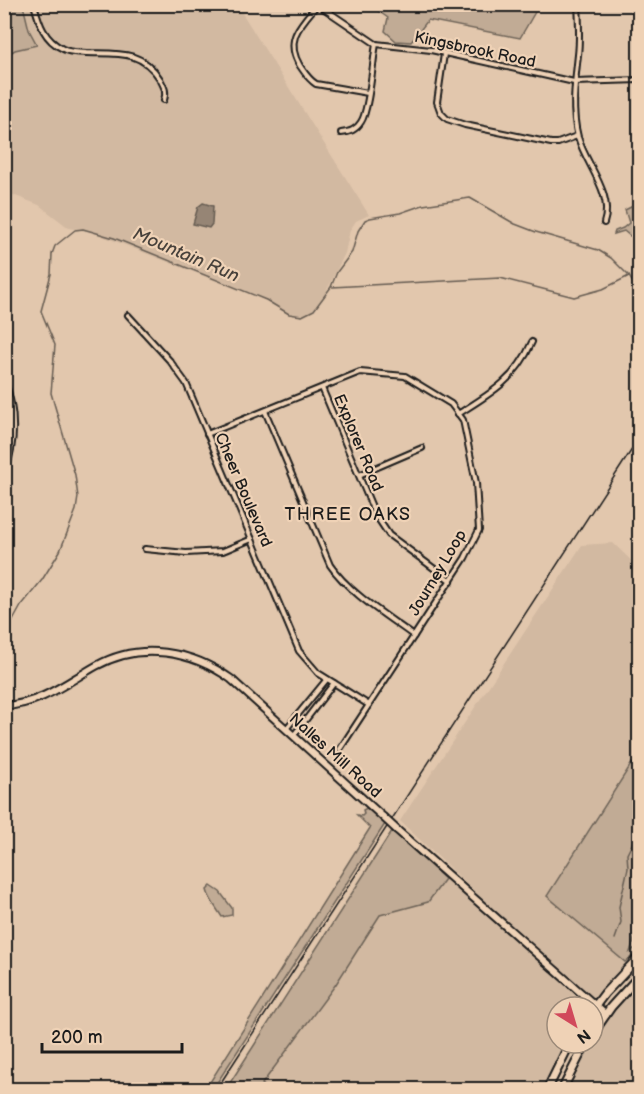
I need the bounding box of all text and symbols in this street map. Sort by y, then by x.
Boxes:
street label: Kingsbrook Road [413,28,537,72]
water label: Mountain Run [130,223,242,287]
street label: Explorer Road [329,392,387,494]
street label: Cheer Boulevard [210,430,276,550]
district label: THREE OAKS [284,504,412,525]
street label: Journey Loop [405,527,471,619]
street label: Nalles Mill Road [285,710,385,802]
north arrow [545,995,605,1055]
scale bar [42,1016,182,1054]
text: N [573,1025,594,1047]
text: 200 m [51,1027,103,1048]

